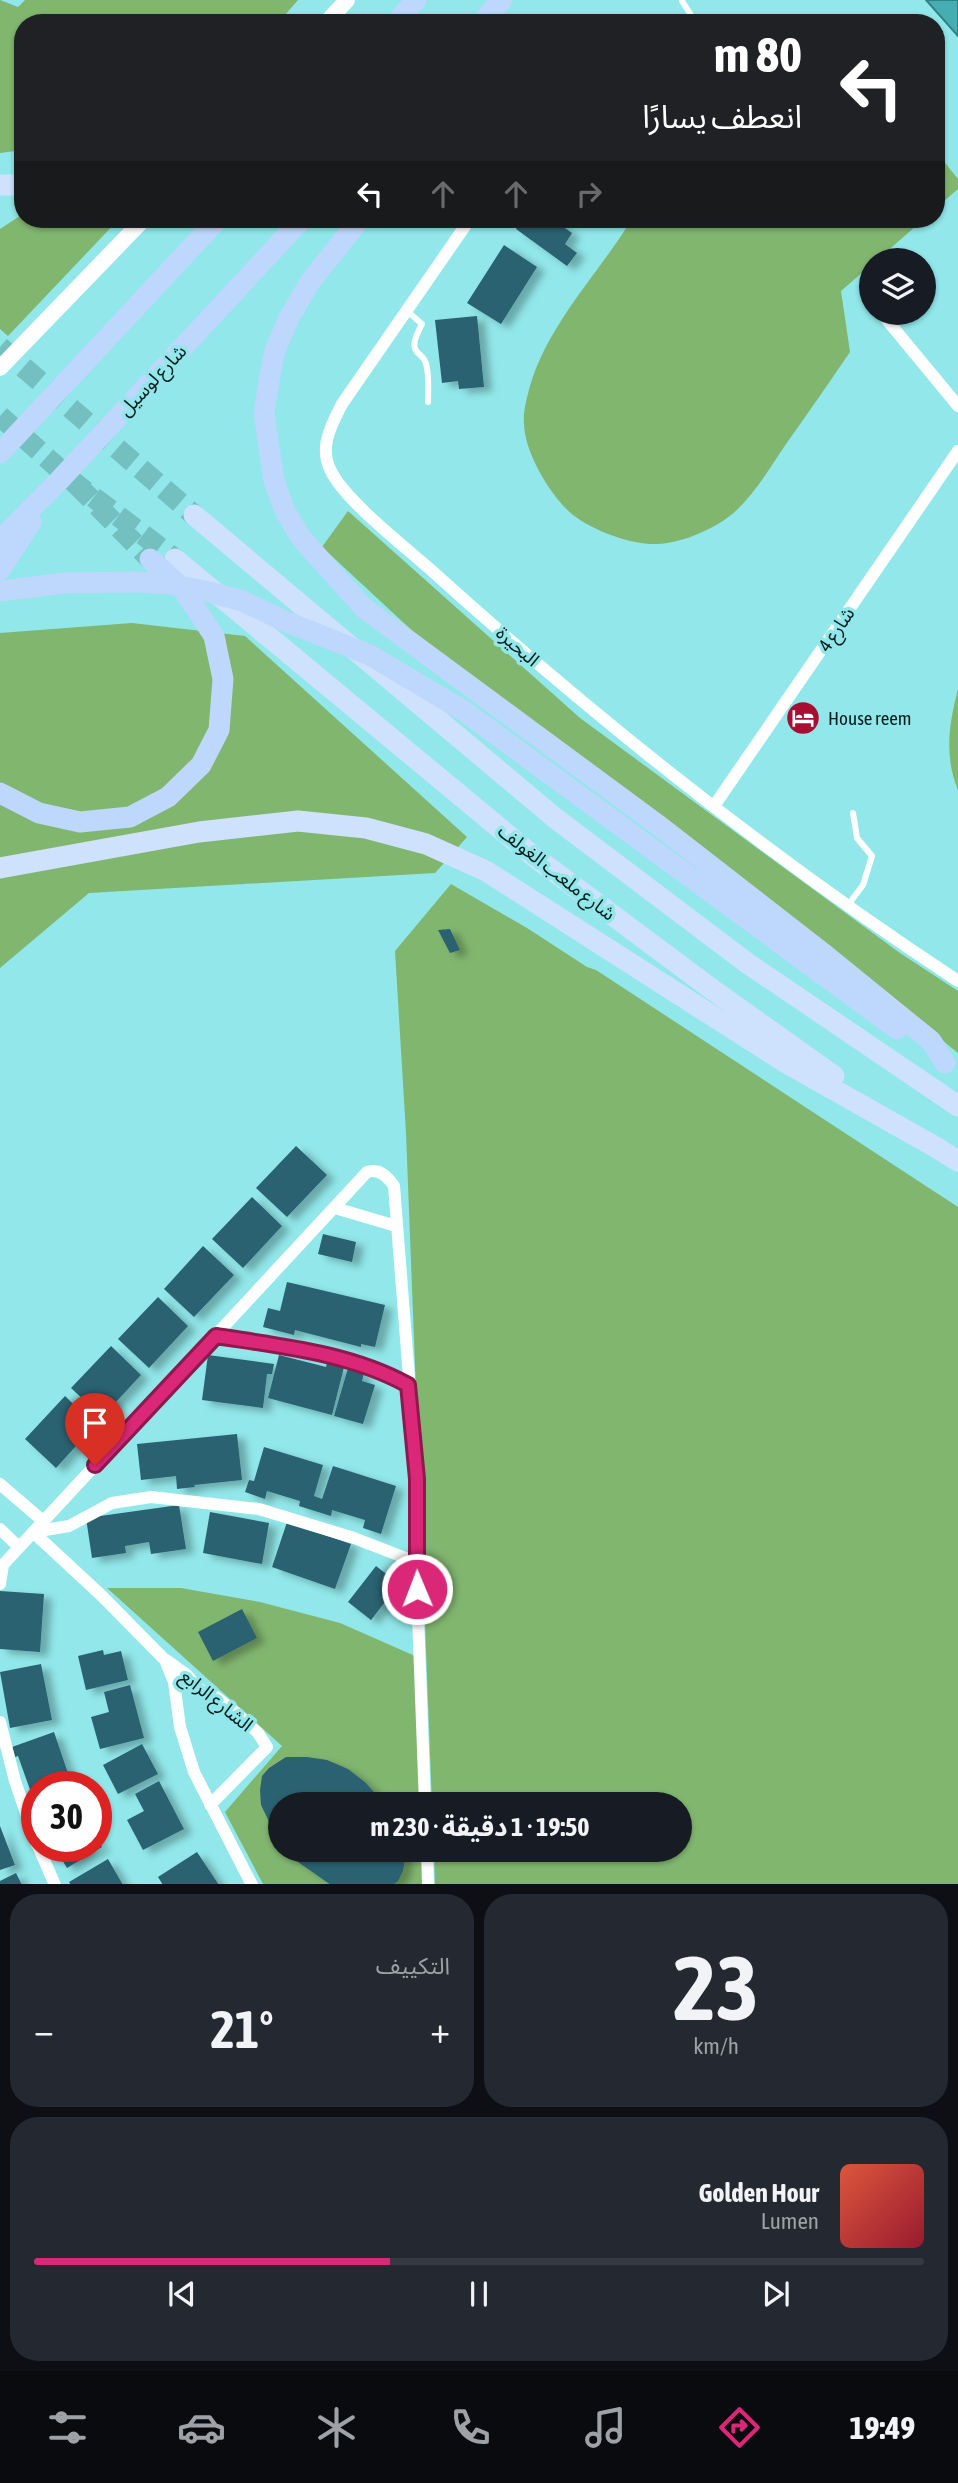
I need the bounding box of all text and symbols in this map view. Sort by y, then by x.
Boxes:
text: 80 m [714,26,802,82]
icon: left [826,42,917,133]
text: انعطف يسارًا [642,98,802,135]
icon: left [351,175,389,213]
icon: ahead [424,175,462,213]
icon: ahead [497,175,535,213]
icon: right [570,175,608,213]
map controls [859,248,936,325]
button: layers [859,248,936,325]
street label: شارع لوسيل [113,340,193,422]
street label: شارع 4 [813,603,861,657]
street label: البحيرة [491,621,544,671]
hotel icon: House reem [784,699,822,737]
place label: House reem [828,707,912,729]
street label: شارع ملعب الغولف [492,819,620,927]
pin [65,1393,125,1465]
icon: arrive [76,1404,114,1442]
position arrow [380,1552,454,1626]
street label: الشارع الرابع [174,1664,258,1739]
speed limit sign: 30 [21,1771,112,1862]
text: 19:50 · 1 دقيقة · 230 m [370,1812,590,1842]
text: 23 [673,1935,759,2039]
text: التكييف [376,1953,450,1979]
text: 21° [210,1999,274,2059]
text: − [34,2008,54,2051]
text: + [430,2008,450,2051]
text: km/h [693,2033,739,2059]
text: Golden Hour [699,2178,819,2208]
text: Lumen [761,2208,819,2234]
icon: previous [163,2275,201,2313]
icon: pause [460,2275,498,2313]
icon: next [757,2275,795,2313]
icon: filters [43,2403,92,2452]
icon: car [177,2403,226,2452]
icon: climate [312,2403,361,2452]
icon: phone [446,2403,495,2452]
icon: music [581,2403,630,2452]
icon: directions [715,2403,764,2452]
text: 19:49 [849,2409,915,2446]

